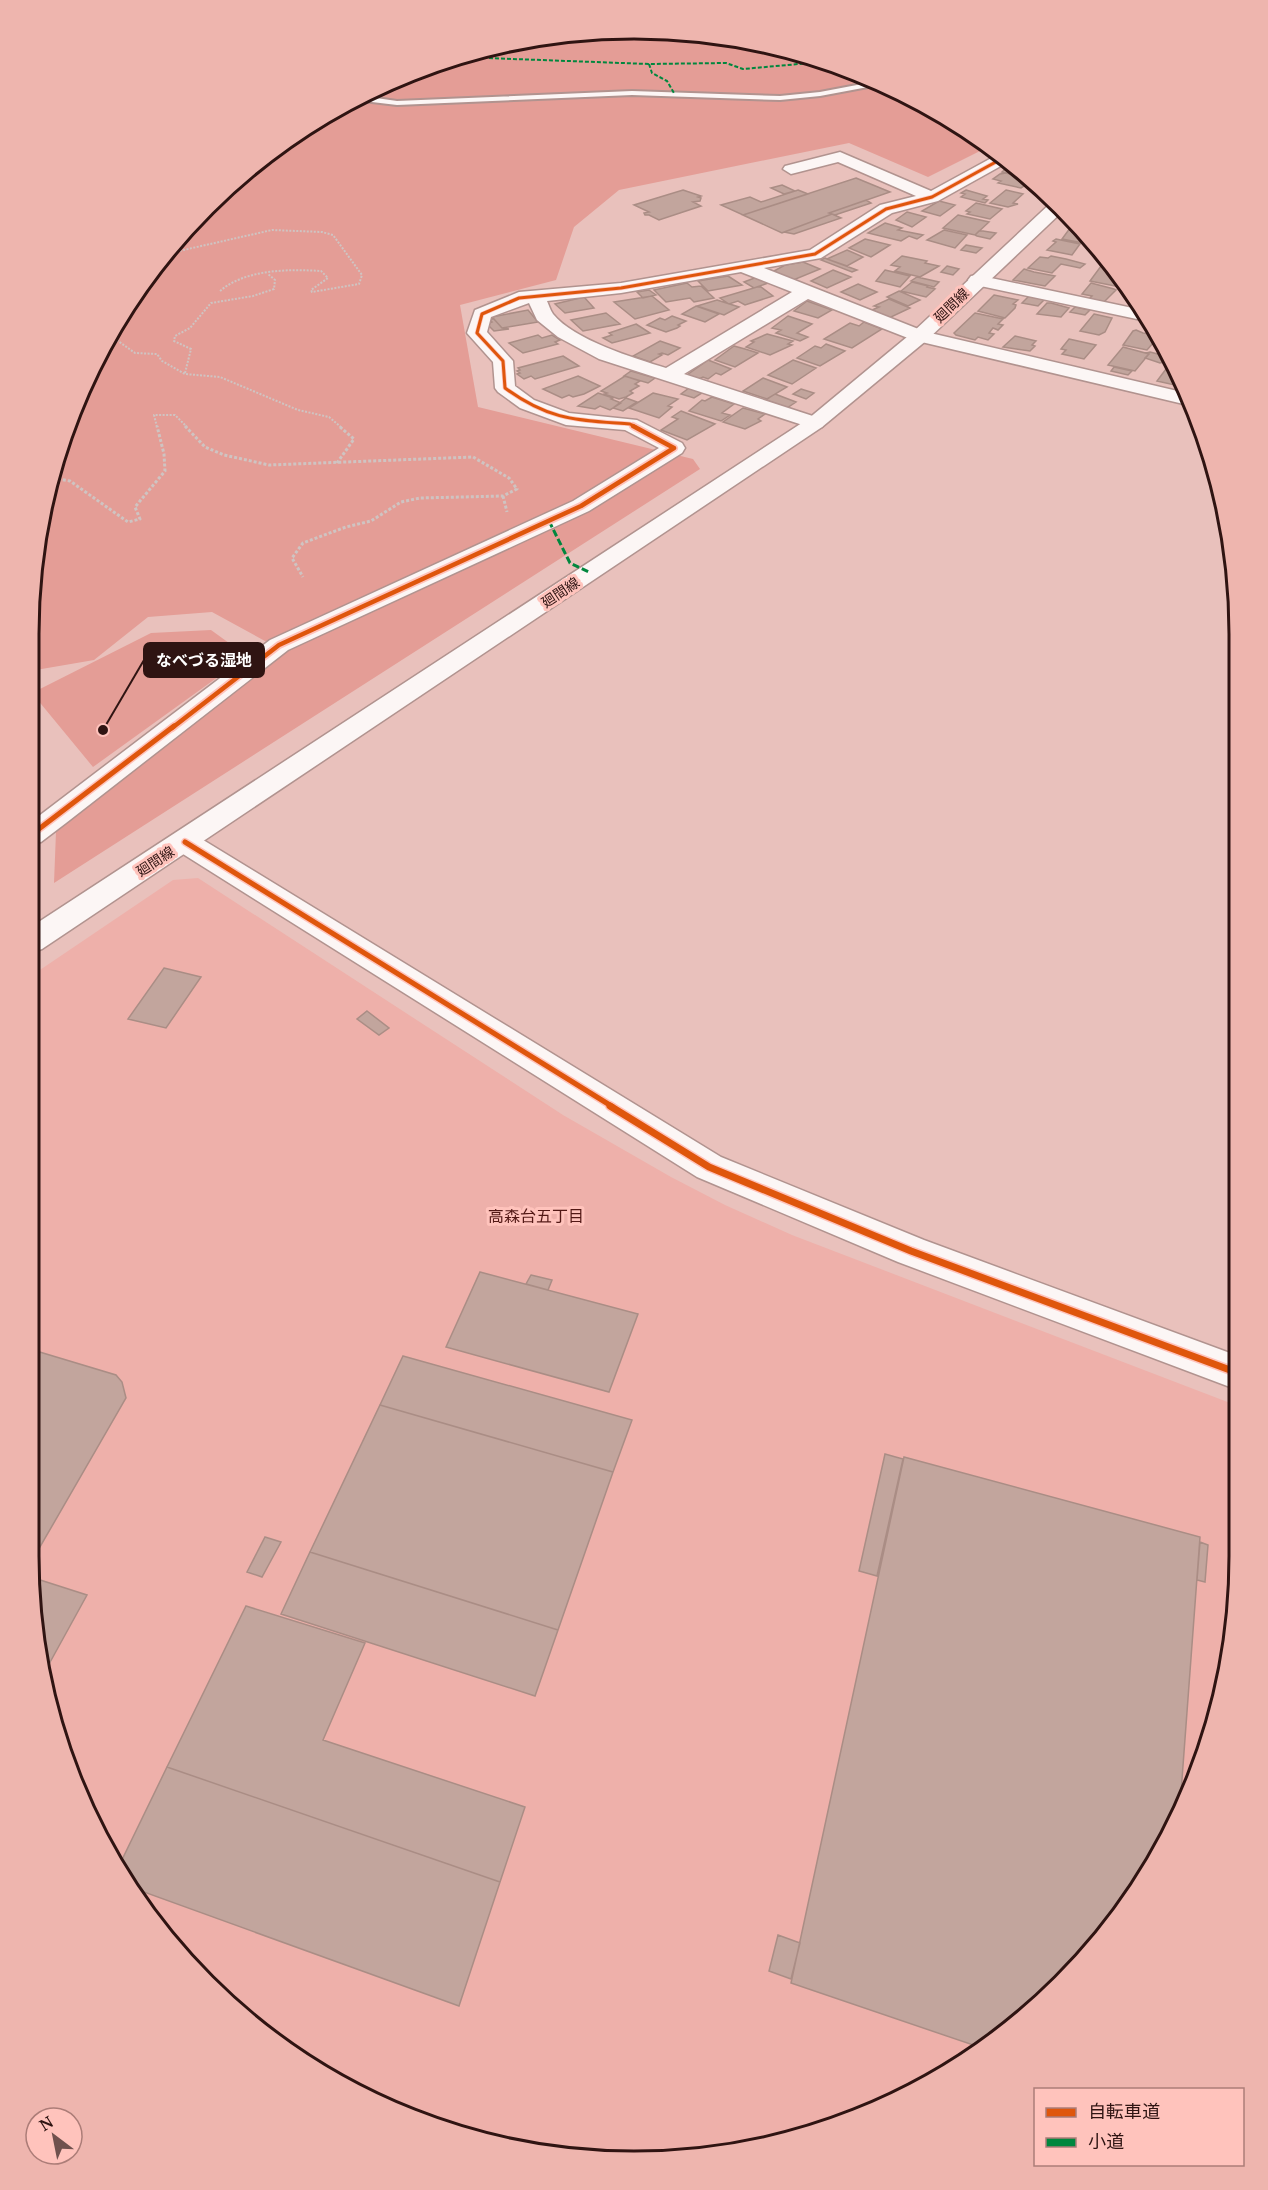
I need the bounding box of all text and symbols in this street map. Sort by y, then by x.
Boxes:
street label: 廻間線 [929,284,973,326]
street label: 廻間線 [537,572,583,612]
callout: なべづる湿地 [144,643,264,677]
text: なべづる湿地 [156,649,252,671]
street label: 廻間線 [132,842,178,880]
district label: 高森台五丁目 [488,1205,584,1227]
legend [1034,2088,1244,2166]
text: 自転車道 [1088,2099,1160,2123]
north arrow [24,2106,84,2166]
text: N [35,2110,58,2136]
text: 小道 [1088,2129,1124,2153]

